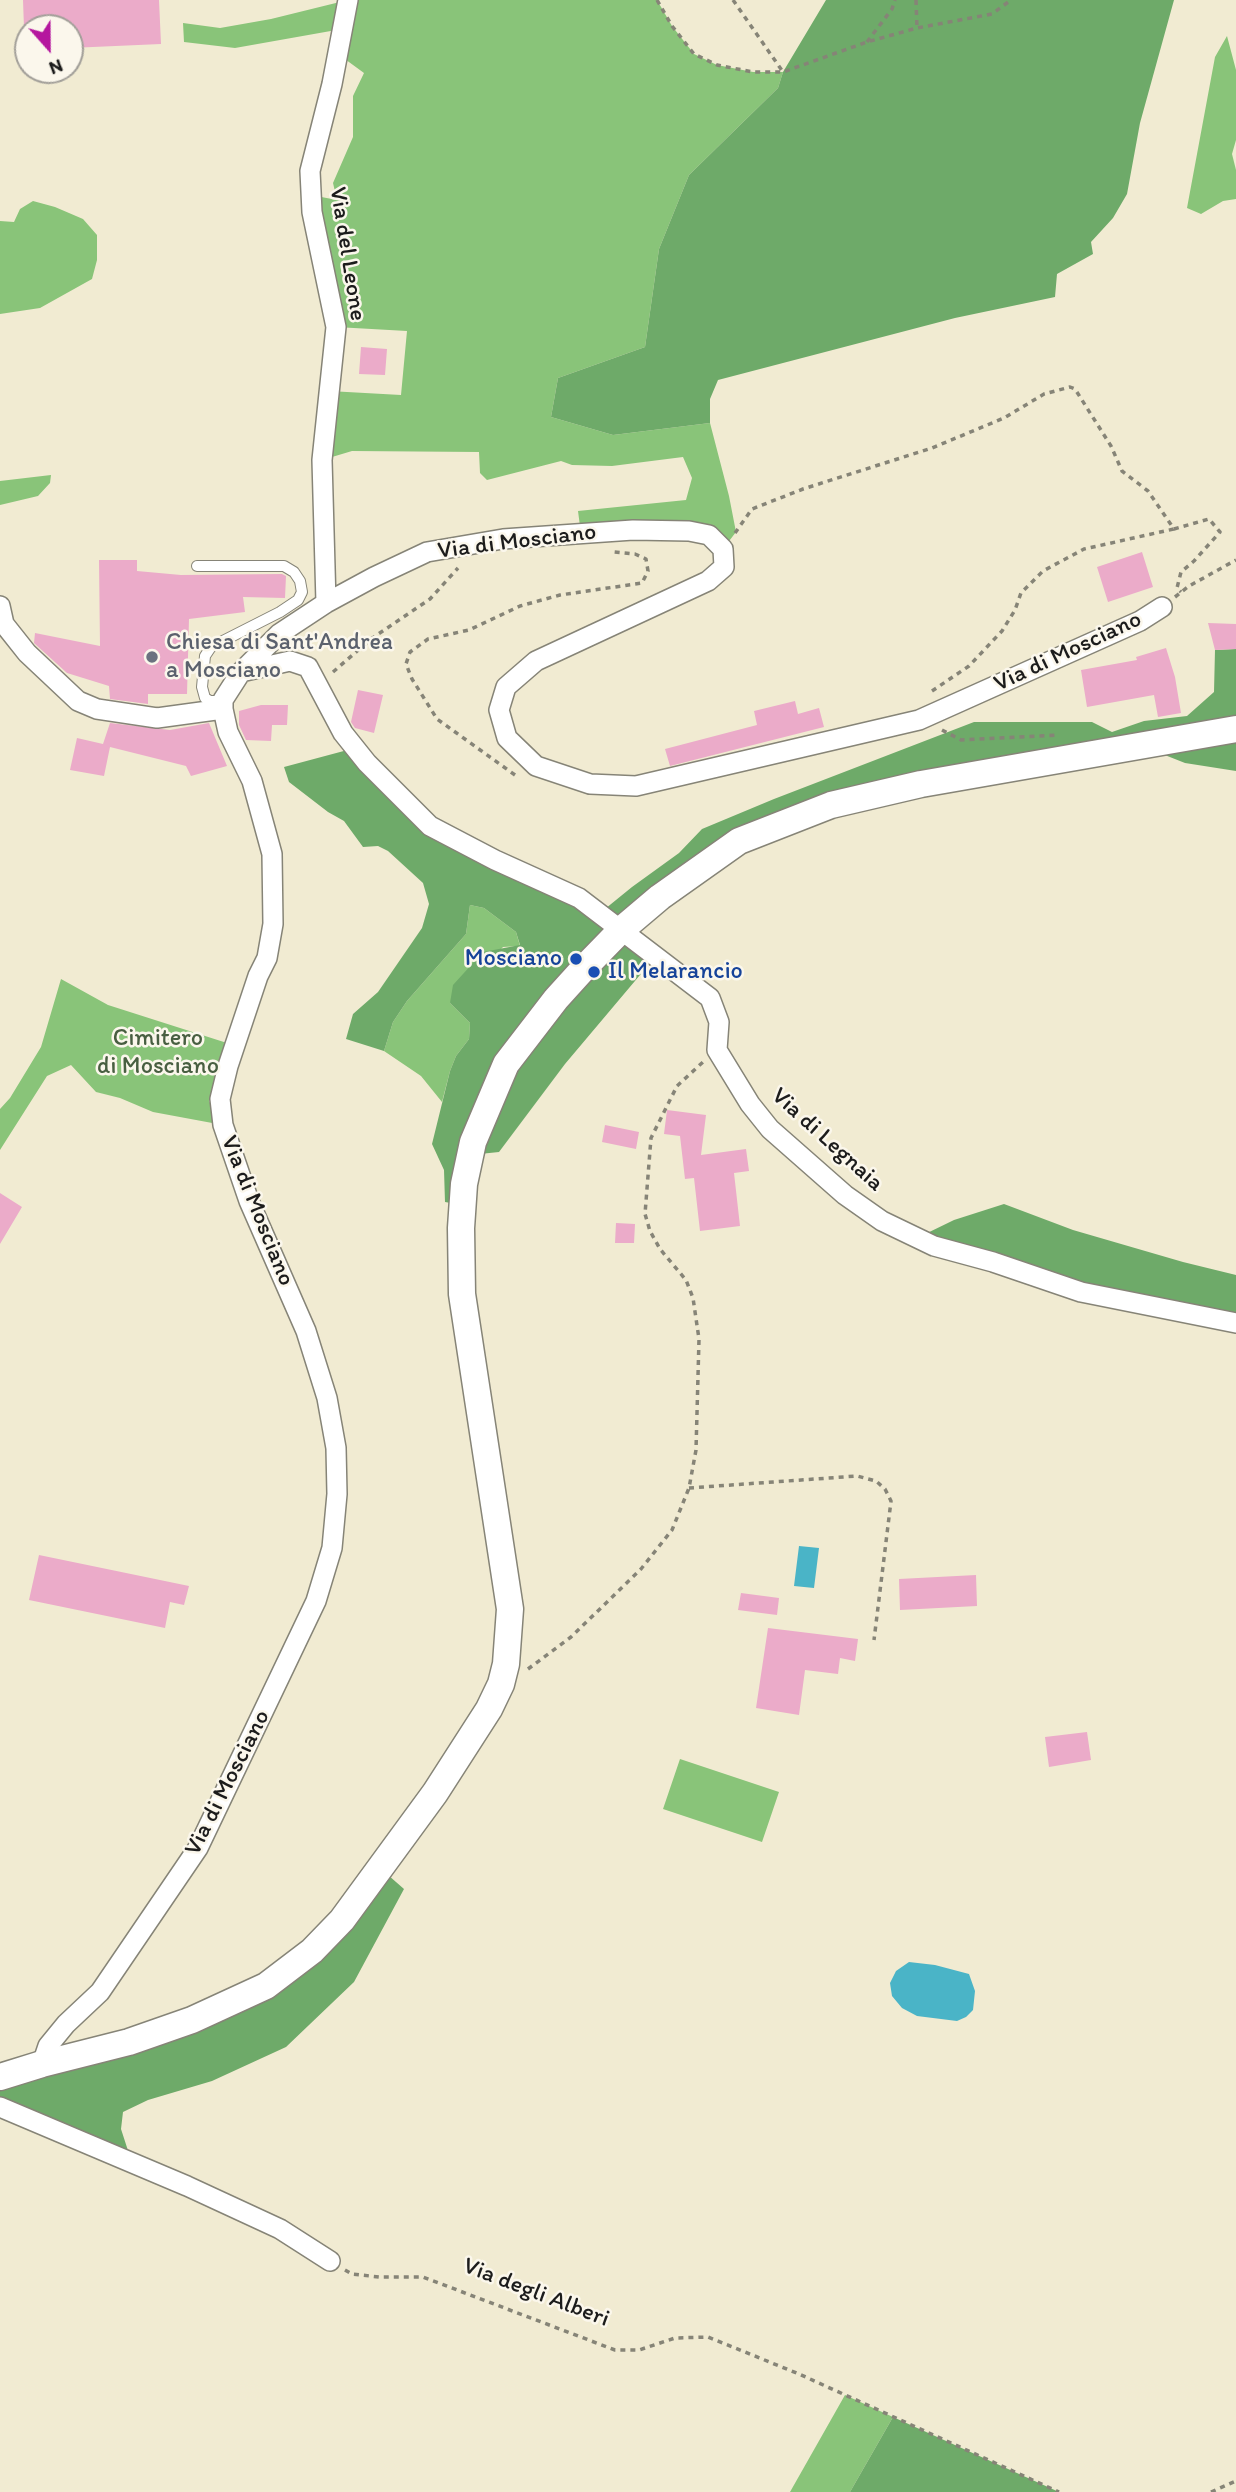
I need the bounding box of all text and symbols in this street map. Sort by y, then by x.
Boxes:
north arrow [14,14,84,84]
text: N [46,54,66,80]
street label: Via del Leone [322,185,372,323]
street label: Via di Mosciano [436,518,598,566]
street label: Via di Mosciano [990,605,1146,699]
place label: Chiesa di Sant'Andrea a Mosciano [166,629,393,685]
marker: Chiesa di Sant'Andrea a Mosciano [144,649,160,665]
place label: Mosciano [465,945,562,973]
marker: Mosciano [568,951,584,967]
place label: Il Melarancio [608,958,743,986]
marker: Il Melarancio [586,964,602,980]
park label: Cimitero di Mosciano [97,1025,219,1081]
street label: Via di Legnaia [765,1082,889,1198]
street label: Via di Mosciano [214,1132,300,1290]
street label: Via di Mosciano [179,1705,277,1861]
street label: Via degli Alberi [459,2252,613,2334]

